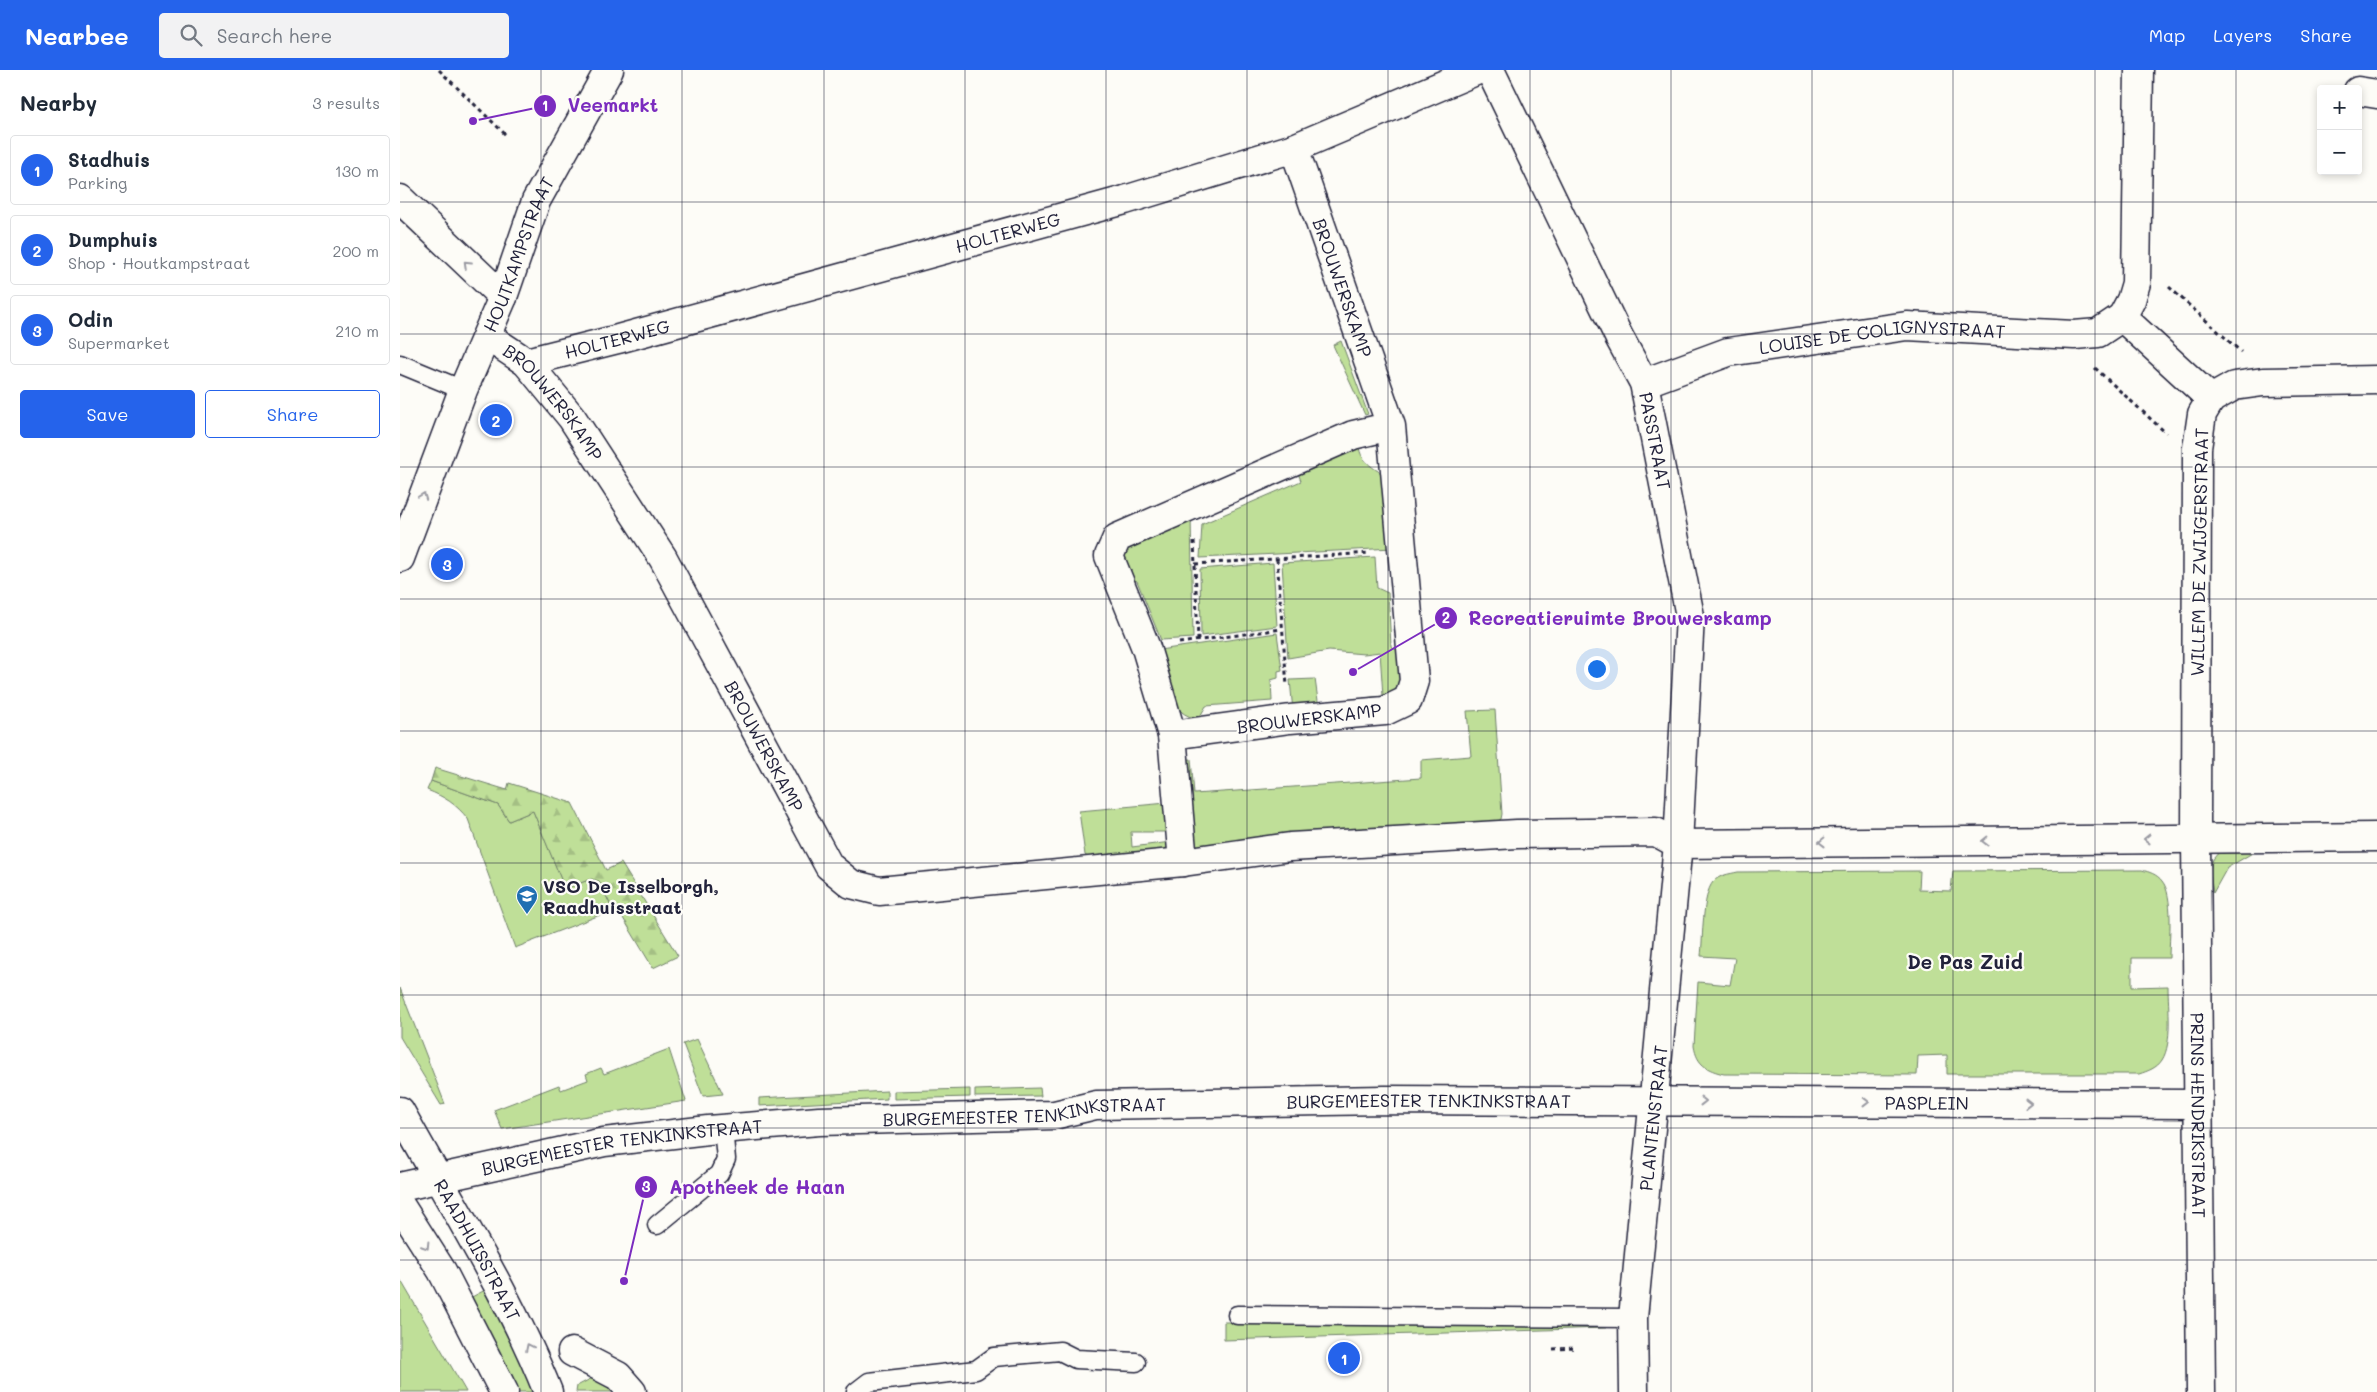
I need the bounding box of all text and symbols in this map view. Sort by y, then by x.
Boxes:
search box [159,13,509,58]
text: Nearbee [25,20,129,51]
icon: search [177,21,205,49]
text: Search here [217,23,332,48]
text: Map [2149,23,2185,47]
text: Layers [2213,23,2272,47]
text: Share [2300,23,2352,47]
map controls [2317,85,2362,175]
button: + [2317,85,2362,130]
text: Nearby [20,89,97,116]
callout: Veemarkt [533,89,668,123]
text: 3 results [312,92,380,113]
text: Veemarkt [568,92,658,117]
text: 1 [542,95,548,115]
button: − [2317,130,2362,175]
text: Stadhuis [68,147,150,172]
text: 1 [33,160,41,181]
text: 130 m [335,160,379,181]
text: Parking [68,172,127,193]
street label: HOUTKAMPSTRAAT [477,172,559,336]
street label: HOLTERWEG [953,206,1063,258]
street label: BROUWERSKAMP [1307,215,1378,360]
text: Dumphuis [68,227,158,252]
text: 2 [33,240,41,261]
text: 200 m [332,240,379,261]
text: Shop · Houtkampstraat [68,252,250,273]
one-way arrow [464,261,473,270]
text: Odin [68,307,113,332]
street label: HOLTERWEG [562,313,672,364]
street label: LOUISE DE COLIGNYSTRAAT [1757,314,2006,359]
text: 3 [32,320,42,341]
text: 210 m [335,320,379,341]
text: Supermarket [68,332,170,353]
street label: BROUWERSKAMP [499,338,608,465]
button: Save [20,390,195,438]
button: Share [205,390,380,438]
street label: PASSTRAAT [1634,390,1677,492]
pin: 2 [480,401,512,439]
street label: WILLEM DE ZWIJGERSTRAAT [2185,427,2213,677]
one-way arrow [418,493,428,501]
pin: 3 [431,545,463,583]
callout: Recreatieruimte Brouwerskamp [1433,601,1781,635]
text: Recreatieruimte Brouwerskamp [1468,605,1772,630]
text: 2 [1442,607,1450,627]
your location [1584,656,1610,682]
street label: BROUWERSKAMP [719,676,809,816]
street label: BROUWERSKAMP [1235,697,1383,739]
one-way arrow [2143,834,2151,844]
one-way arrow [1981,836,1988,846]
one-way arrow [1818,837,1826,847]
place label: VSO De Isselborgh, Raadhuisstraat [543,874,719,919]
school or university icon: VSO De Isselborgh, Raadhuisstraat [515,884,539,915]
district label: De Pas Zuid [1907,949,2023,974]
street label: PRINS HENDRIKSTRAAT [2186,1012,2211,1218]
street label: PLANTENSTRAAT [1633,1044,1673,1192]
street label: BURGEMEESTER TENKINKSTRAAT [1286,1088,1571,1114]
street label: PASPLEIN [1885,1090,1969,1115]
street label: BURGEMEESTER TENKINKSTRAAT [882,1092,1166,1131]
one-way arrow [1700,1096,1707,1106]
one-way arrow [1862,1097,1870,1107]
one-way arrow [2024,1098,2032,1108]
street label: BURGEMEESTER TENKINKSTRAAT [479,1114,764,1181]
callout: Apotheek de Haan [634,1170,855,1204]
text: Apotheek de Haan [669,1174,845,1199]
street label: RAADHUISSTRAAT [429,1175,526,1325]
text: 3 [641,1176,651,1196]
one-way arrow [420,1240,429,1249]
pin: 1 [1328,1339,1360,1377]
one-way arrow [525,1344,535,1353]

